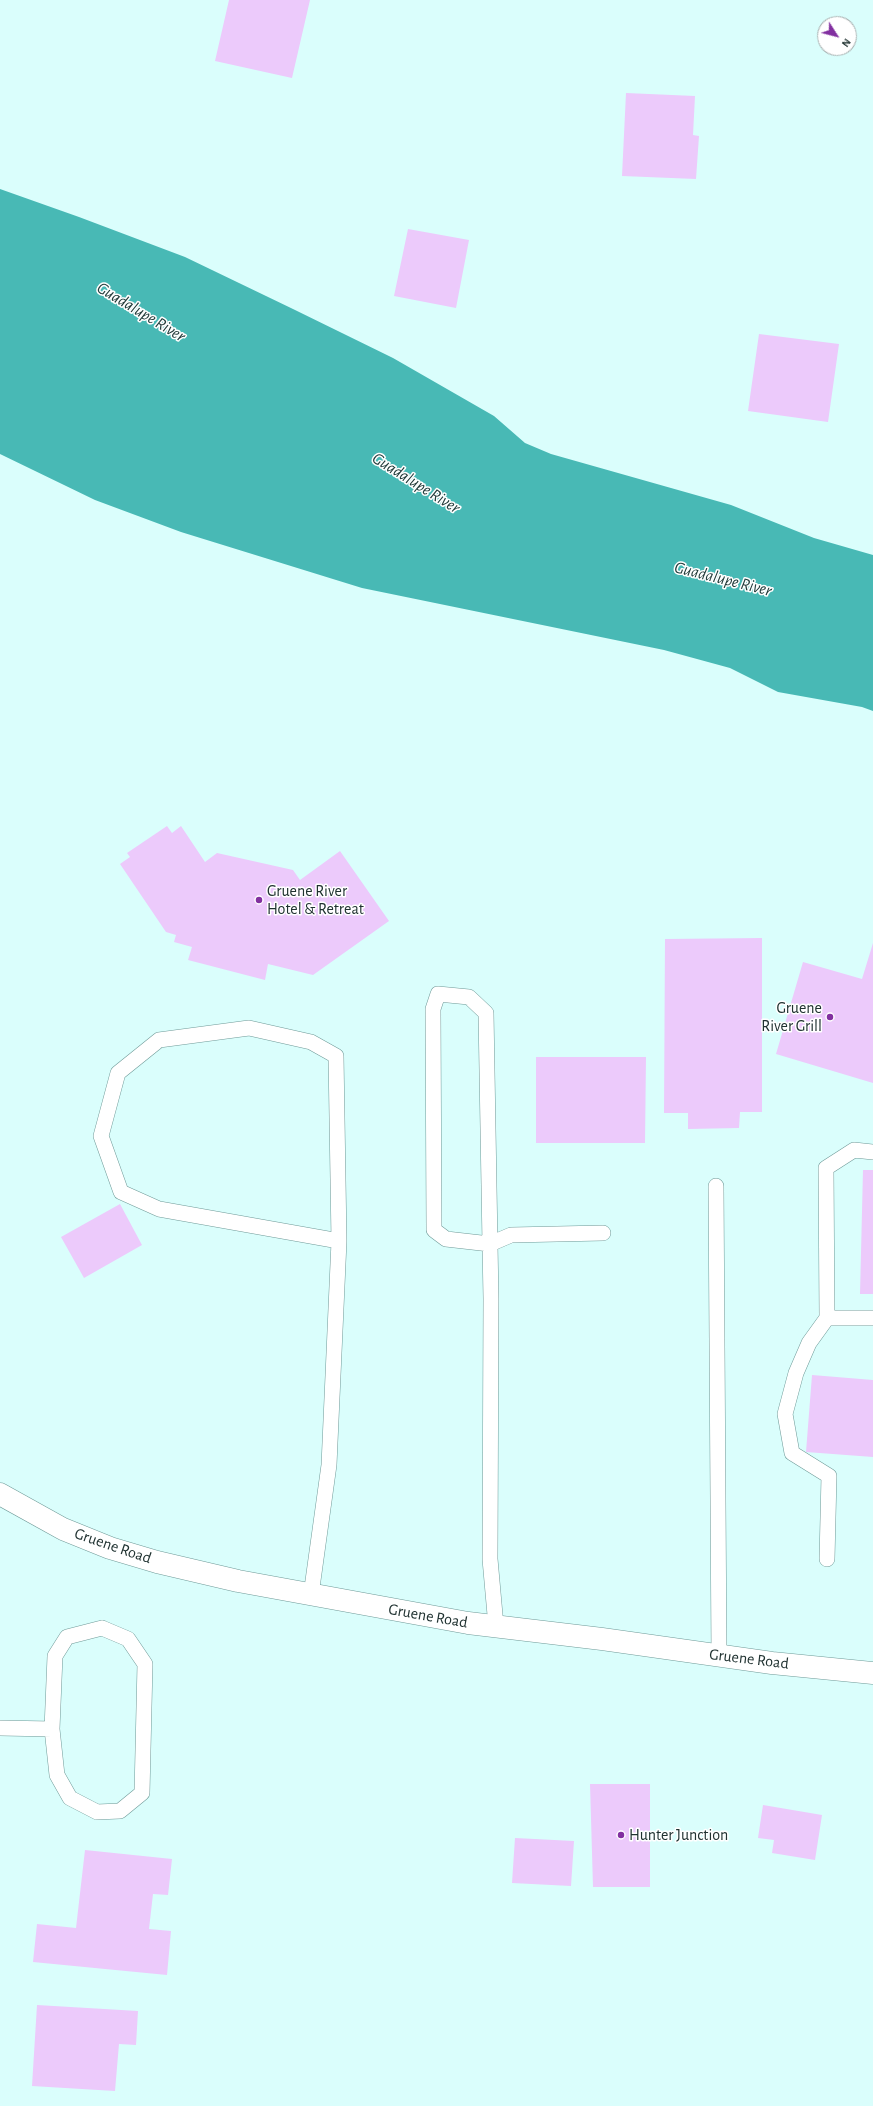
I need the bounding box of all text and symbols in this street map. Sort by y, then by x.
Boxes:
north arrow [817,16,857,56]
text: N [840,36,853,49]
water label: Guadalupe River [93,278,189,346]
water label: Guadalupe River [368,448,464,518]
water label: Guadalupe River [672,557,774,601]
place label: Gruene River Hotel & Retreat [267,881,364,919]
marker: Gruene River Hotel & Retreat [254,895,264,905]
place label: Gruene River Grill [761,998,822,1036]
marker: Gruene River Grill [825,1012,835,1022]
street label: Gruene Road [72,1524,154,1568]
street label: Gruene Road [387,1600,469,1632]
street label: Gruene Road [708,1645,790,1673]
place label: Hunter Junction [629,1825,728,1845]
marker: Hunter Junction [616,1830,626,1840]

